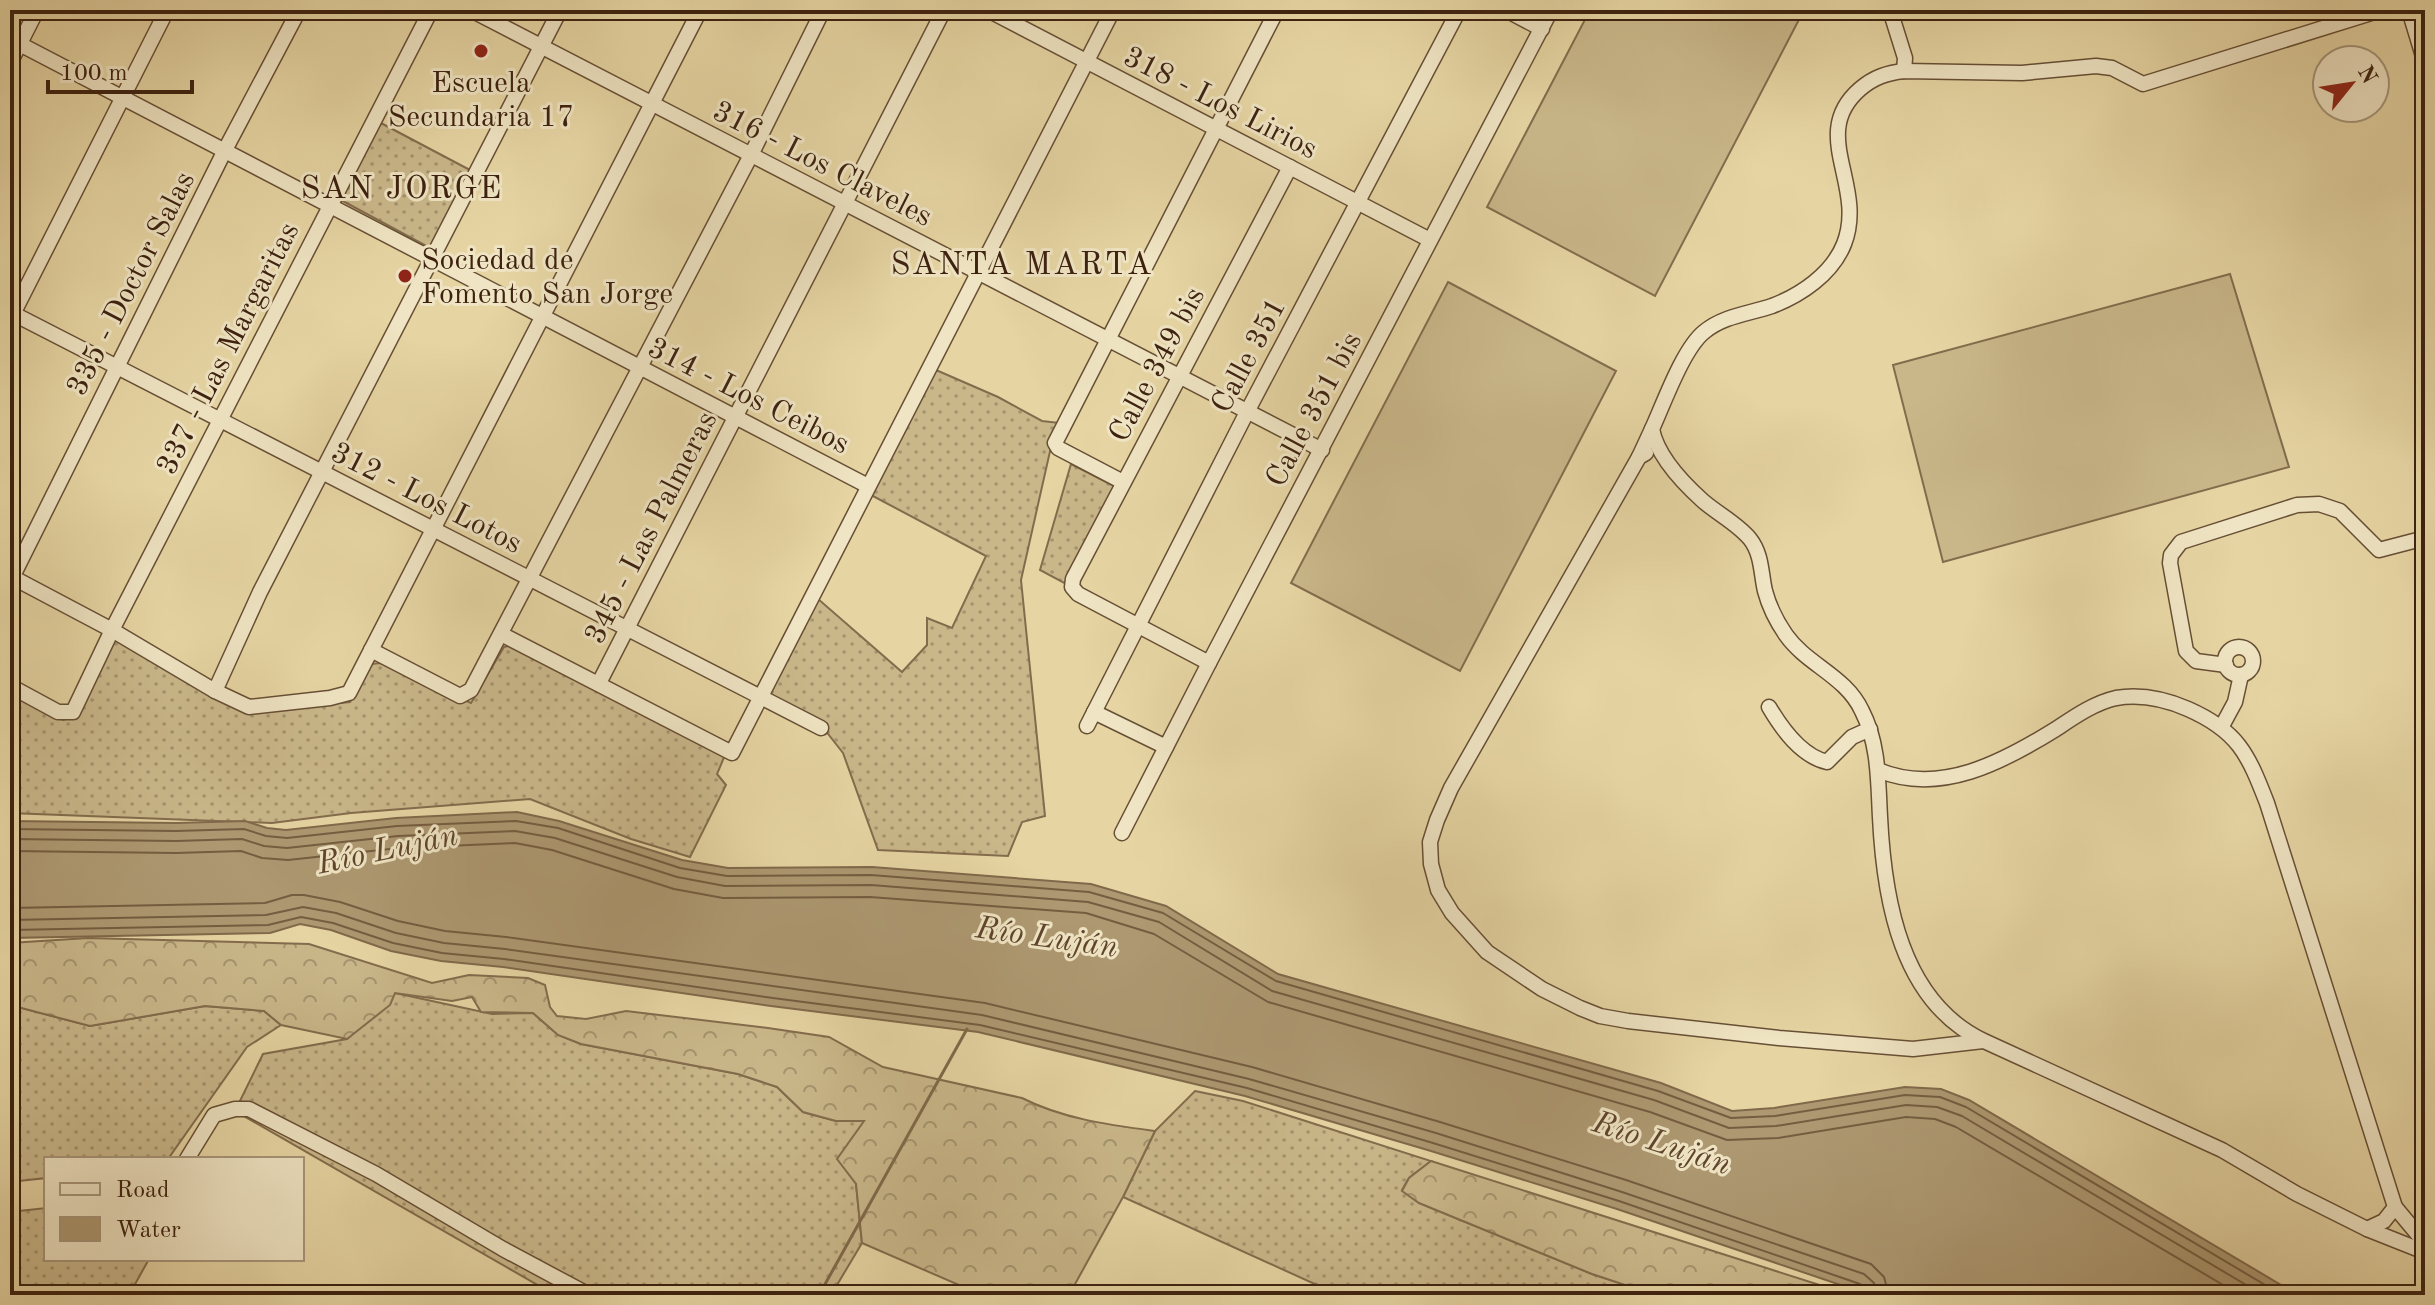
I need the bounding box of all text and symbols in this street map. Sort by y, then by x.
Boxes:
marker: Escuela Secundaria 17 [472,42,490,60]
street label: 318 - Los Lirios [1118,42,1322,165]
scale bar [48,44,192,94]
north arrow [2311,44,2391,124]
text: 100 m [60,62,128,86]
text: N [2353,62,2380,88]
place label: Escuela Secundaria 17 [388,69,574,133]
street label: 316 - Los Claveles [708,97,937,233]
street label: 335 - Doctor Salas [62,167,201,401]
district label: SAN JORGE [301,174,503,206]
street label: 337 - Las Margaritas [152,218,305,480]
place label: Sociedad de Fomento San Jorge [421,246,673,310]
district label: SANTA MARTA [891,250,1153,282]
marker: Sociedad de Fomento San Jorge [396,267,414,285]
street label: Calle 349 bis [1105,283,1211,447]
street label: Calle 351 [1207,293,1292,418]
street label: Calle 351 bis [1262,328,1368,492]
street label: 314 - Los Ceibos [642,333,854,460]
street label: 345 - Las Palmeras [580,407,723,649]
street label: 312 - Los Lotos [326,438,526,560]
water label: Río Luján [313,820,461,882]
water label: Río Luján [972,913,1120,965]
water label: Río Luján [1587,1107,1734,1182]
legend [44,1157,304,1261]
text: Road [116,1179,169,1203]
text: Water [116,1219,181,1243]

